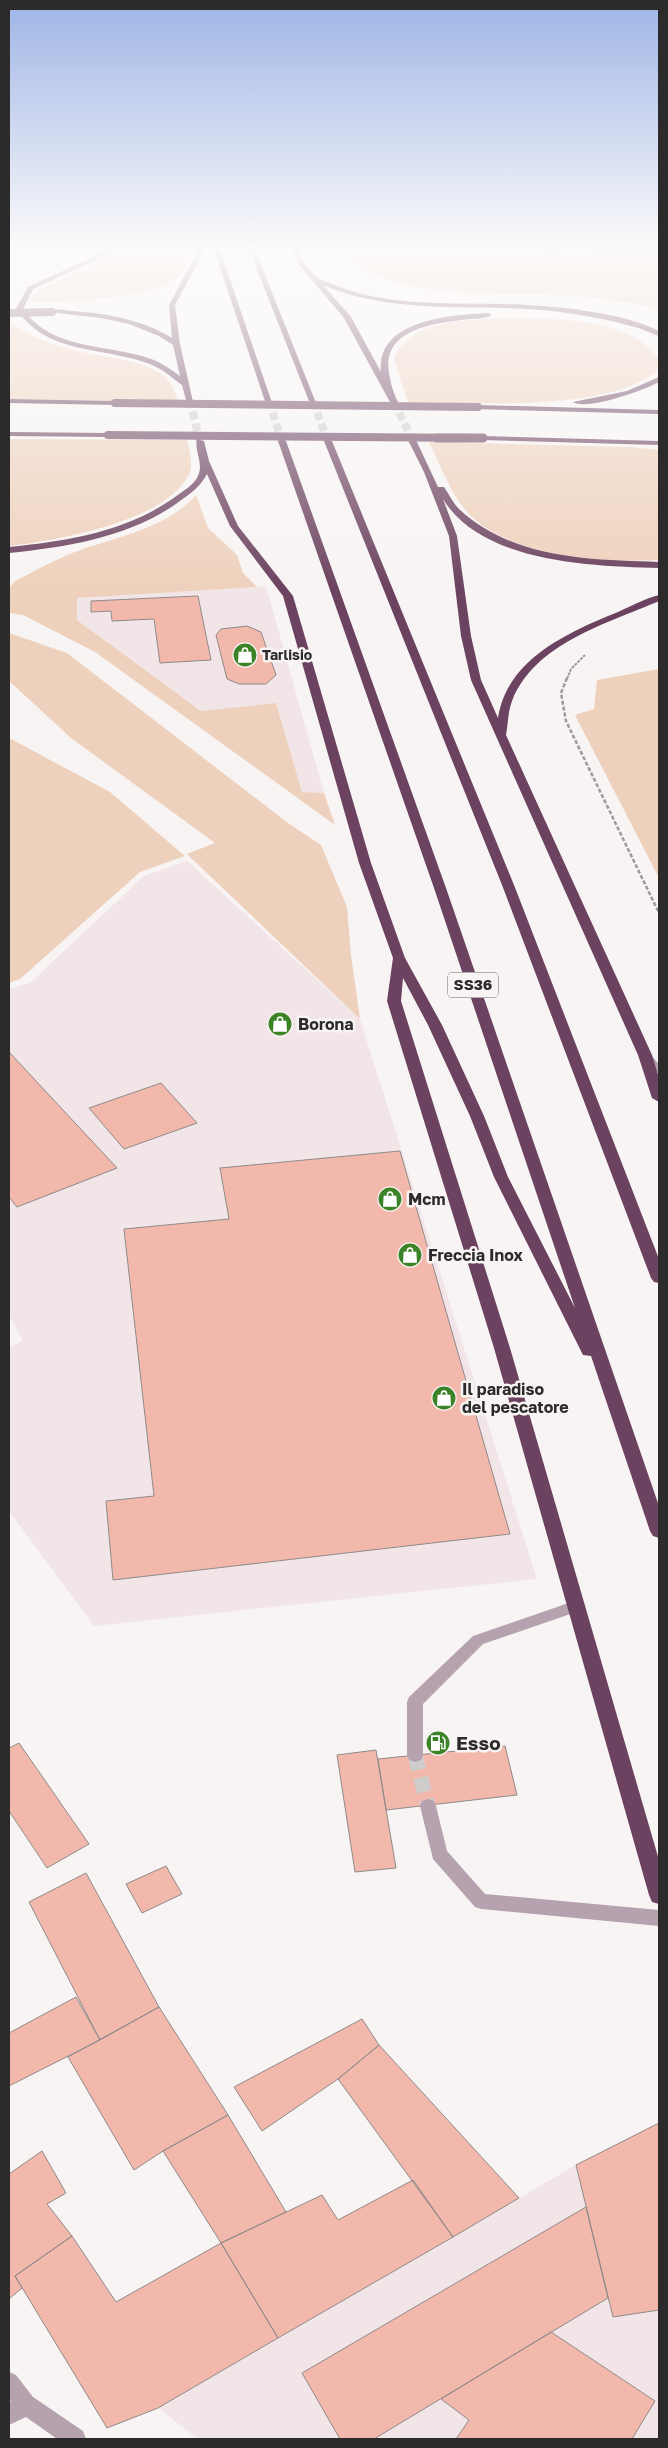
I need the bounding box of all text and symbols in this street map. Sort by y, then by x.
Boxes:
shop icon: Tarlisio [232,642,258,668]
place label: Tarlisio [262,646,312,663]
road number: SS36 [448,972,498,998]
shop icon: Borona [267,1011,293,1037]
place label: Borona [298,1014,353,1034]
shop icon: Mcm [377,1186,403,1212]
place label: Mcm [408,1189,445,1209]
shop icon: Freccia Inox [397,1242,423,1268]
place label: Freccia Inox [428,1245,523,1265]
place label: Il paradiso del pescatore [462,1379,569,1417]
shop icon: Il paradiso del pescatore [431,1385,457,1411]
fuel station icon: Esso [425,1730,451,1756]
place label: Esso [456,1731,501,1754]

